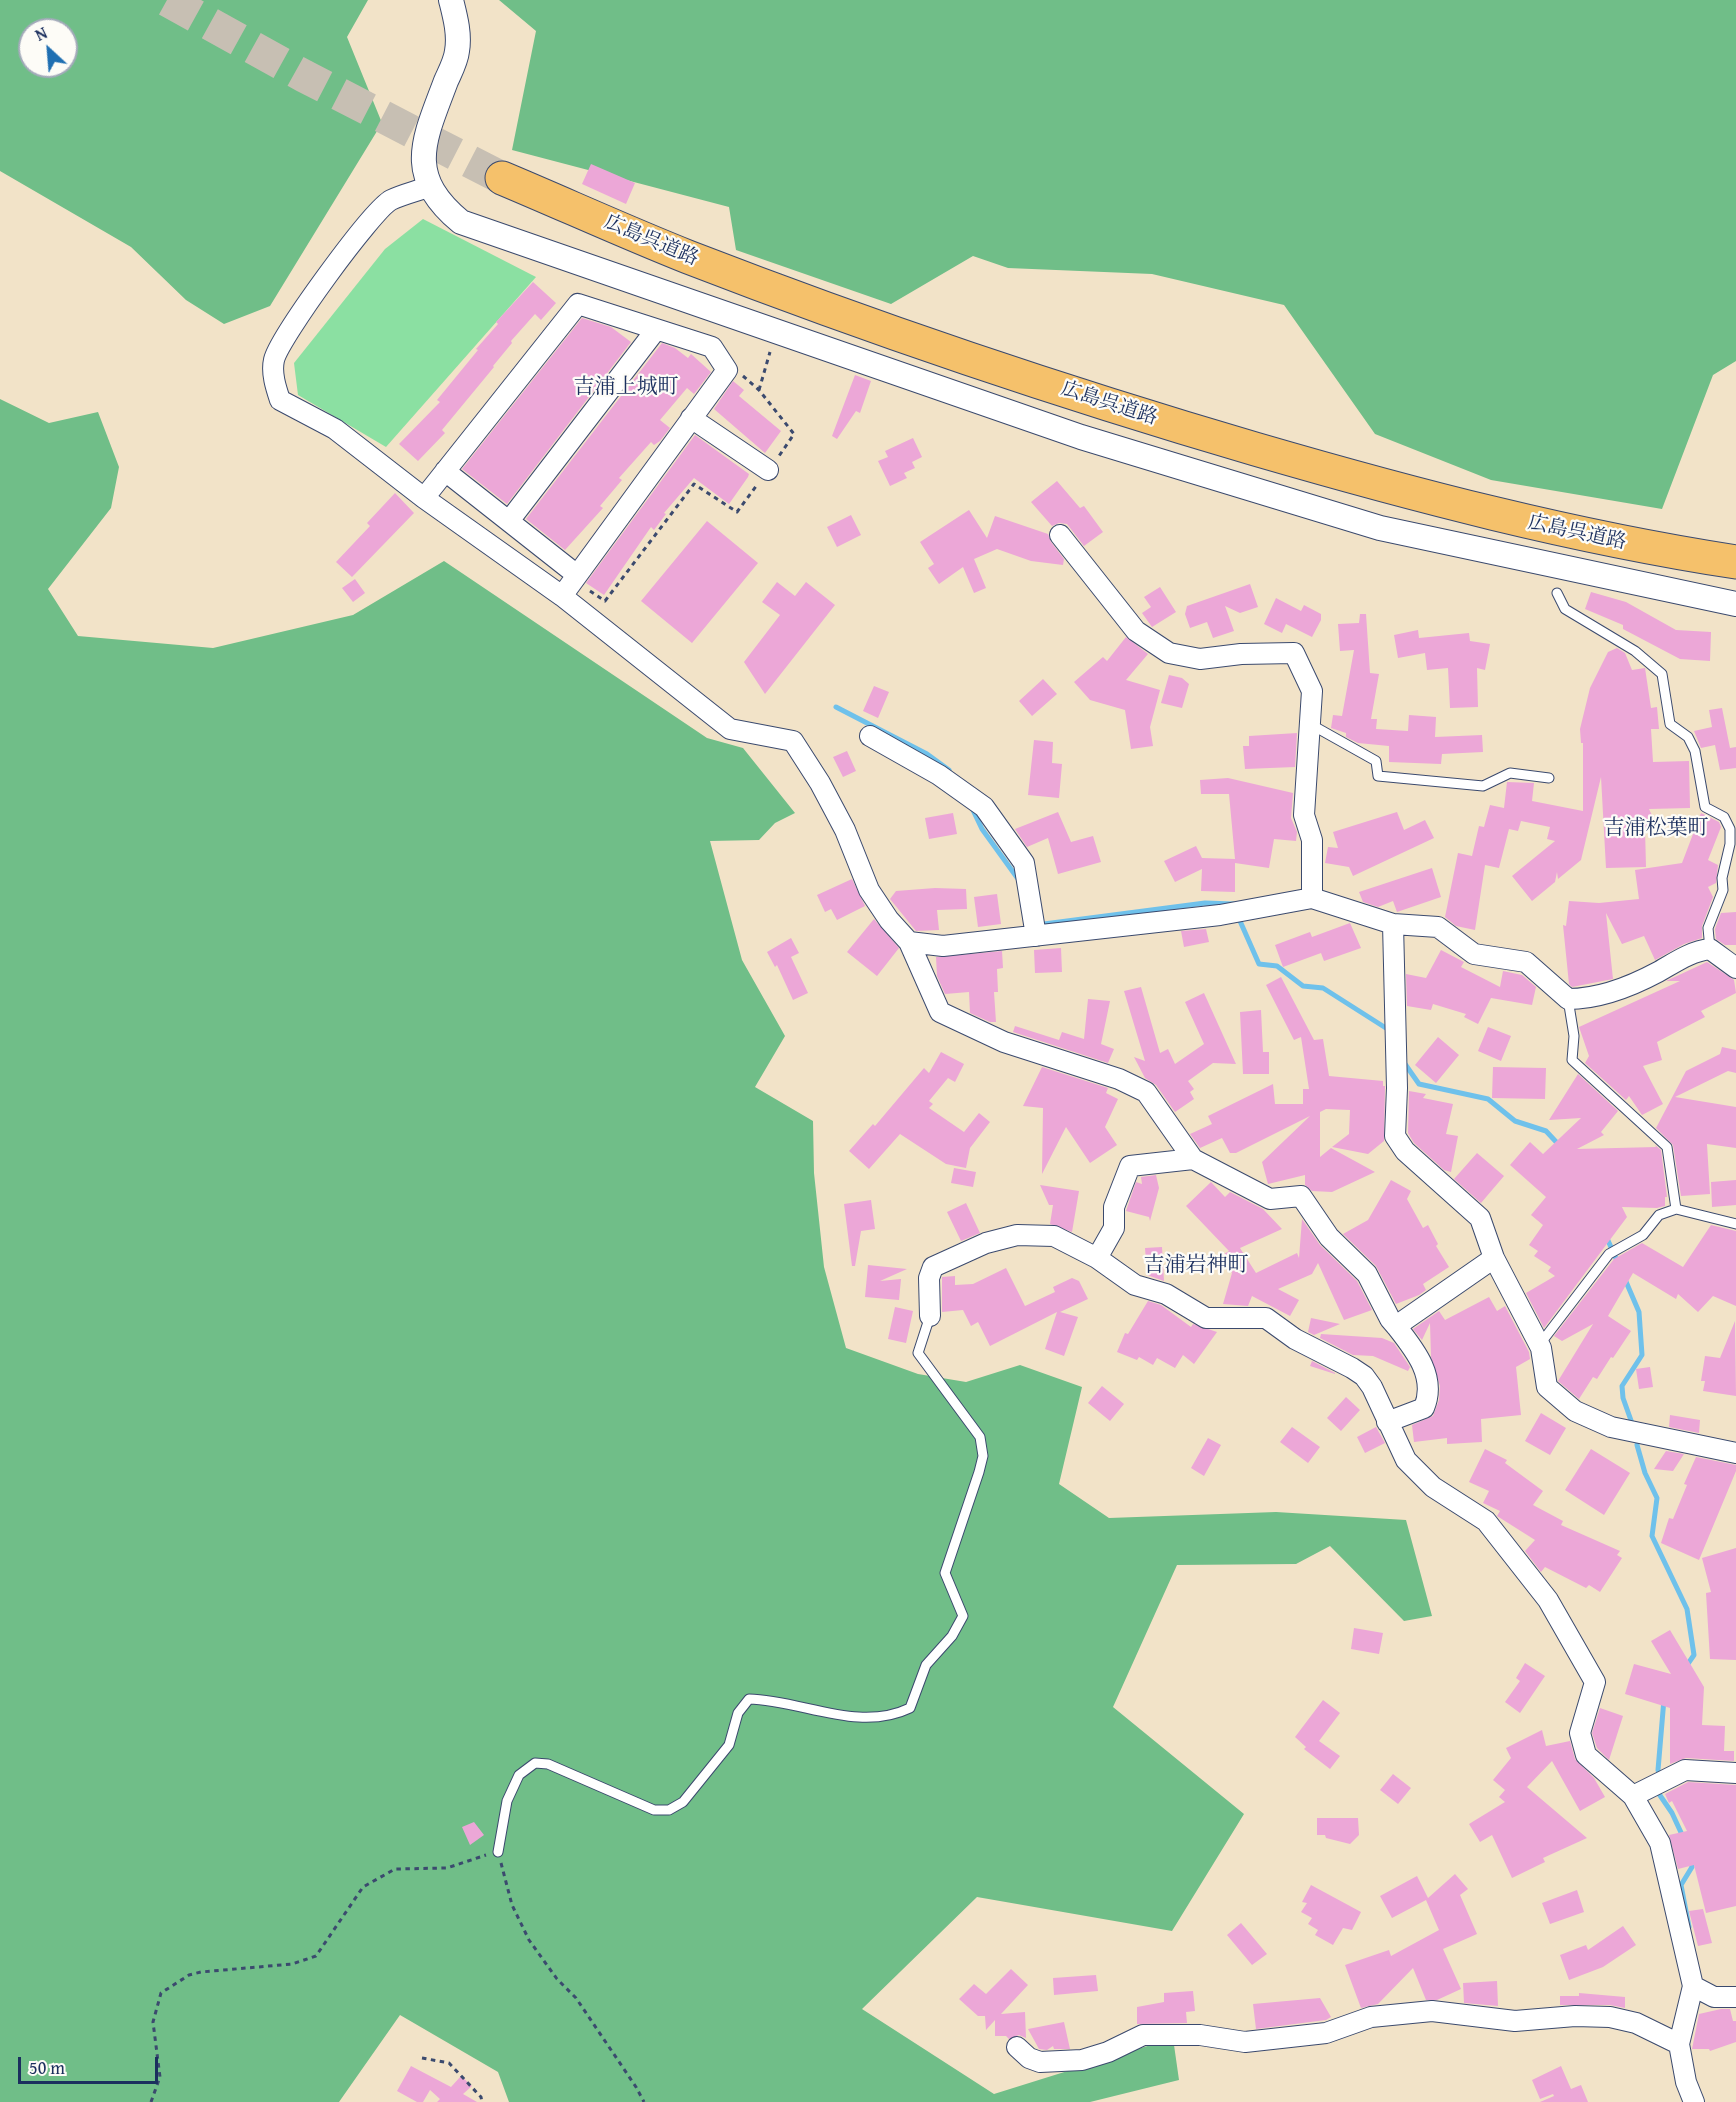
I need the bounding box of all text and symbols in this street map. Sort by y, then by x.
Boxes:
north arrow [18,18,78,78]
text: N [31,20,51,47]
street label: 広島呉道路 [600,210,702,272]
district label: 吉浦上城町 [574,375,678,401]
street label: 広島呉道路 [1058,377,1160,431]
street label: 広島呉道路 [1526,511,1628,555]
district label: 吉浦松葉町 [1604,816,1708,842]
district label: 吉浦岩神町 [1144,1253,1248,1279]
scale bar [21,2045,160,2083]
text: 50 m [29,2054,65,2081]

